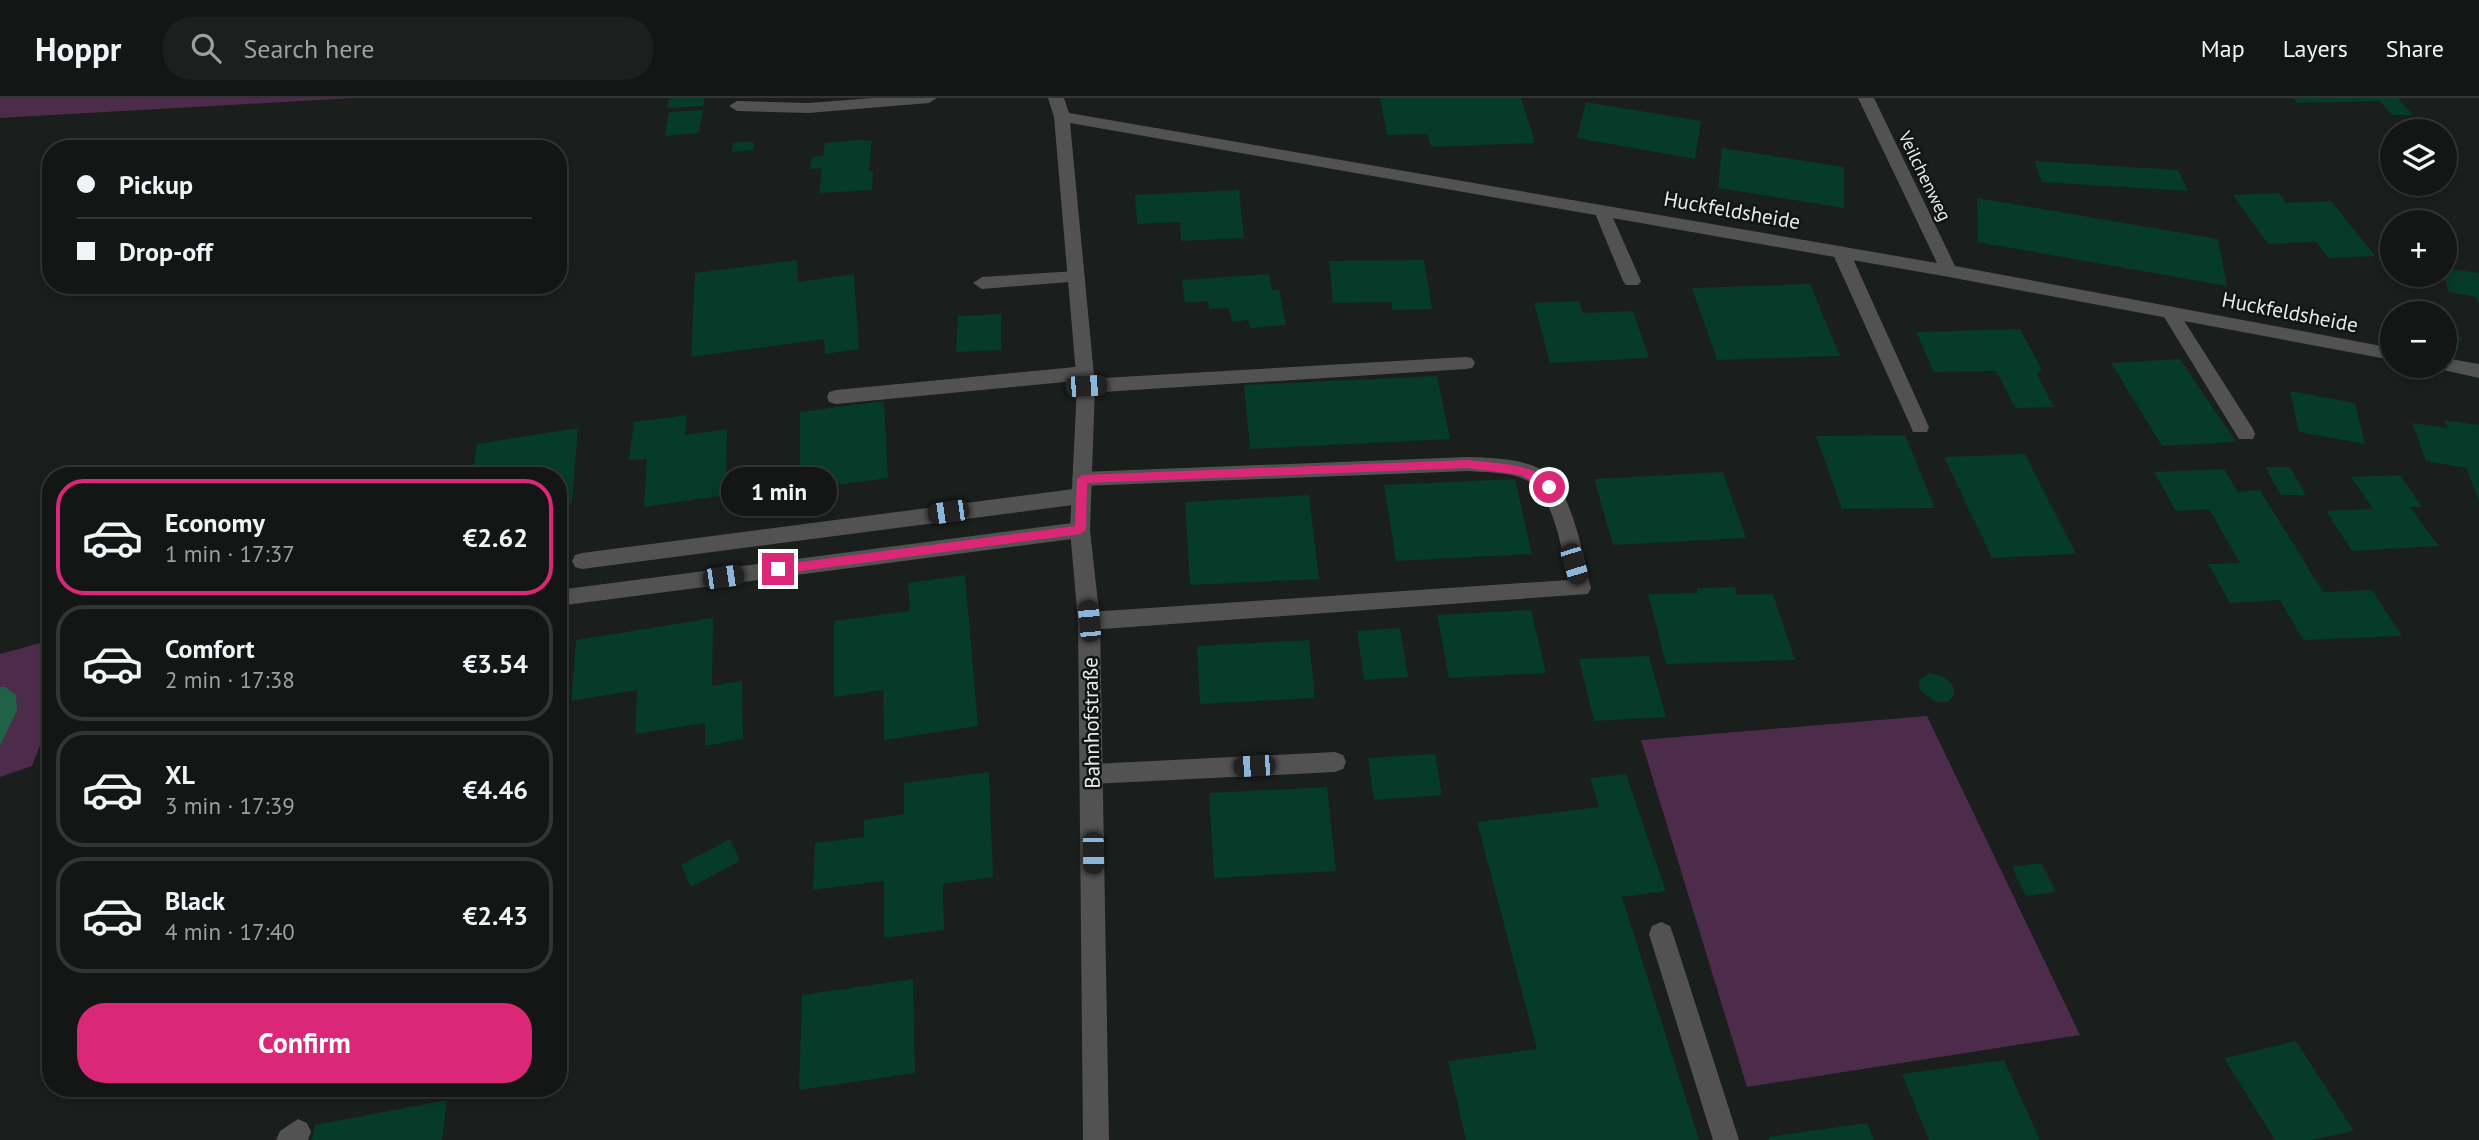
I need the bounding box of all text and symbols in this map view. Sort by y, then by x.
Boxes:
search box [163,17,653,80]
text: Hoppr [35,27,121,70]
icon: search [187,29,225,67]
text: Search here [243,32,375,65]
text: Map [2201,33,2245,64]
text: Layers [2283,33,2348,64]
text: Share [2386,33,2444,64]
map controls [2380,119,2457,378]
button: layers [2380,119,2457,196]
street label: Veilchenweg [1893,126,1957,225]
text: Pickup [119,168,193,201]
street label: Huckfeldsheide [1662,185,1802,235]
button: + [2380,210,2457,287]
text: Drop-off [119,235,213,268]
street label: Huckfeldsheide [2220,286,2360,338]
button: − [2380,301,2457,378]
car [1065,374,1108,398]
callout: 1 min [720,468,836,517]
route start [1533,471,1565,503]
text: 1 min [751,477,807,506]
car [926,499,971,525]
icon: car [81,506,144,569]
text: Economy [165,506,265,539]
text: €2.62 [463,521,528,554]
text: 1 min · 17:37 [165,539,295,568]
car [1558,541,1591,587]
route end [762,553,794,585]
car [701,564,746,590]
car [1077,599,1102,643]
icon: car [81,632,144,695]
text: Comfort [165,632,255,665]
text: €3.54 [463,647,528,680]
street label: Bahnhofstraße [1076,657,1106,789]
text: 2 min · 17:38 [165,665,295,694]
car [1233,754,1276,778]
icon: car [81,758,144,821]
text: XL [165,758,195,791]
text: €4.46 [463,773,528,806]
text: 3 min · 17:39 [165,791,295,820]
car [1083,832,1104,874]
icon: car [81,884,144,947]
text: Black [165,884,225,917]
text: €2.43 [463,899,528,932]
text: 4 min · 17:40 [165,917,295,946]
button: Confirm [77,1003,532,1083]

